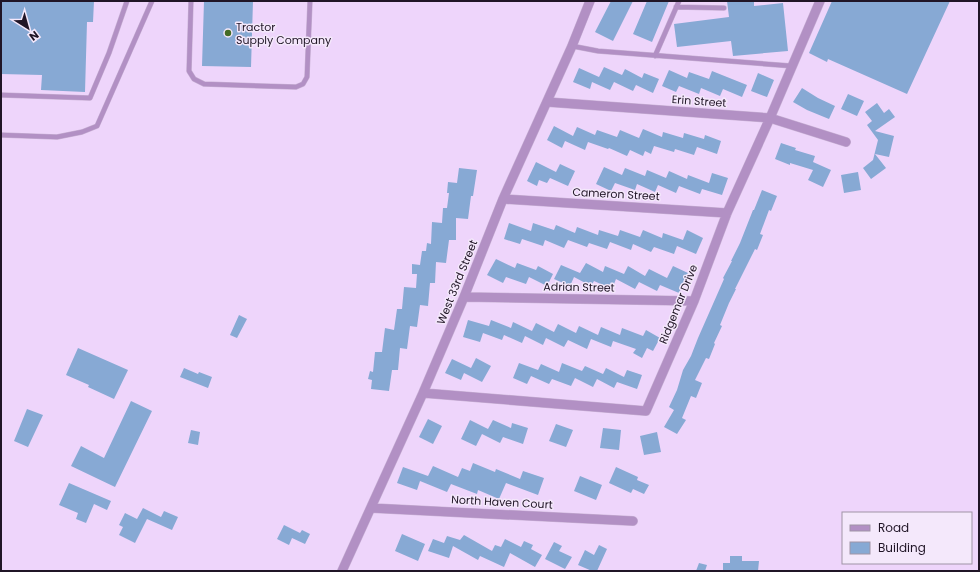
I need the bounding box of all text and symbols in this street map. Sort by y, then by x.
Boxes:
north arrow [8,8,48,48]
place label: Tractor Supply Company [236,19,332,48]
text: N [26,27,42,45]
marker: Tractor Supply Company [223,28,233,38]
street label: Erin Street [671,91,727,111]
street label: Cameron Street [572,184,660,204]
street label: West 33rd Street [433,237,481,327]
street label: Ridgemar Drive [655,262,701,346]
street label: Adrian Street [543,278,615,296]
street label: North Haven Court [451,491,553,513]
legend [842,512,972,564]
text: Road [878,519,909,536]
text: Building [878,539,926,556]

